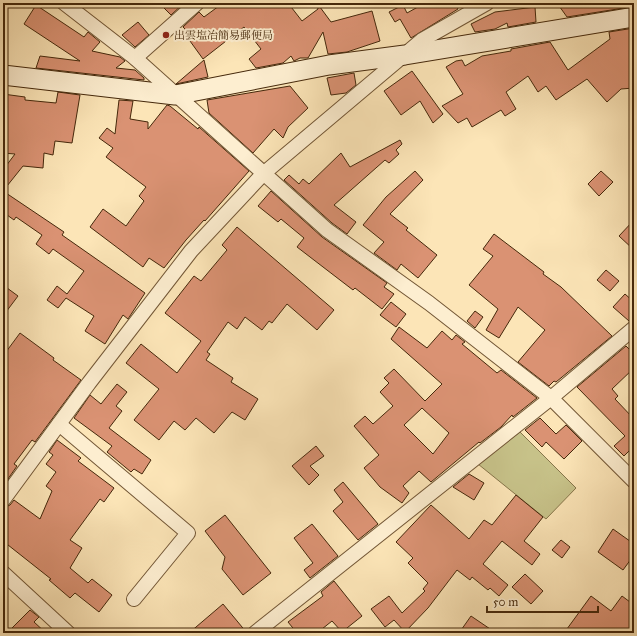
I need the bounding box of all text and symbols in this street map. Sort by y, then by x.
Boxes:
place label: 出雲塩冶簡易郵便局 [174,29,273,42]
marker: 出雲塩冶簡易郵便局 [161,30,171,40]
scale bar [487,588,598,614]
text: 50 m [493,595,518,609]

